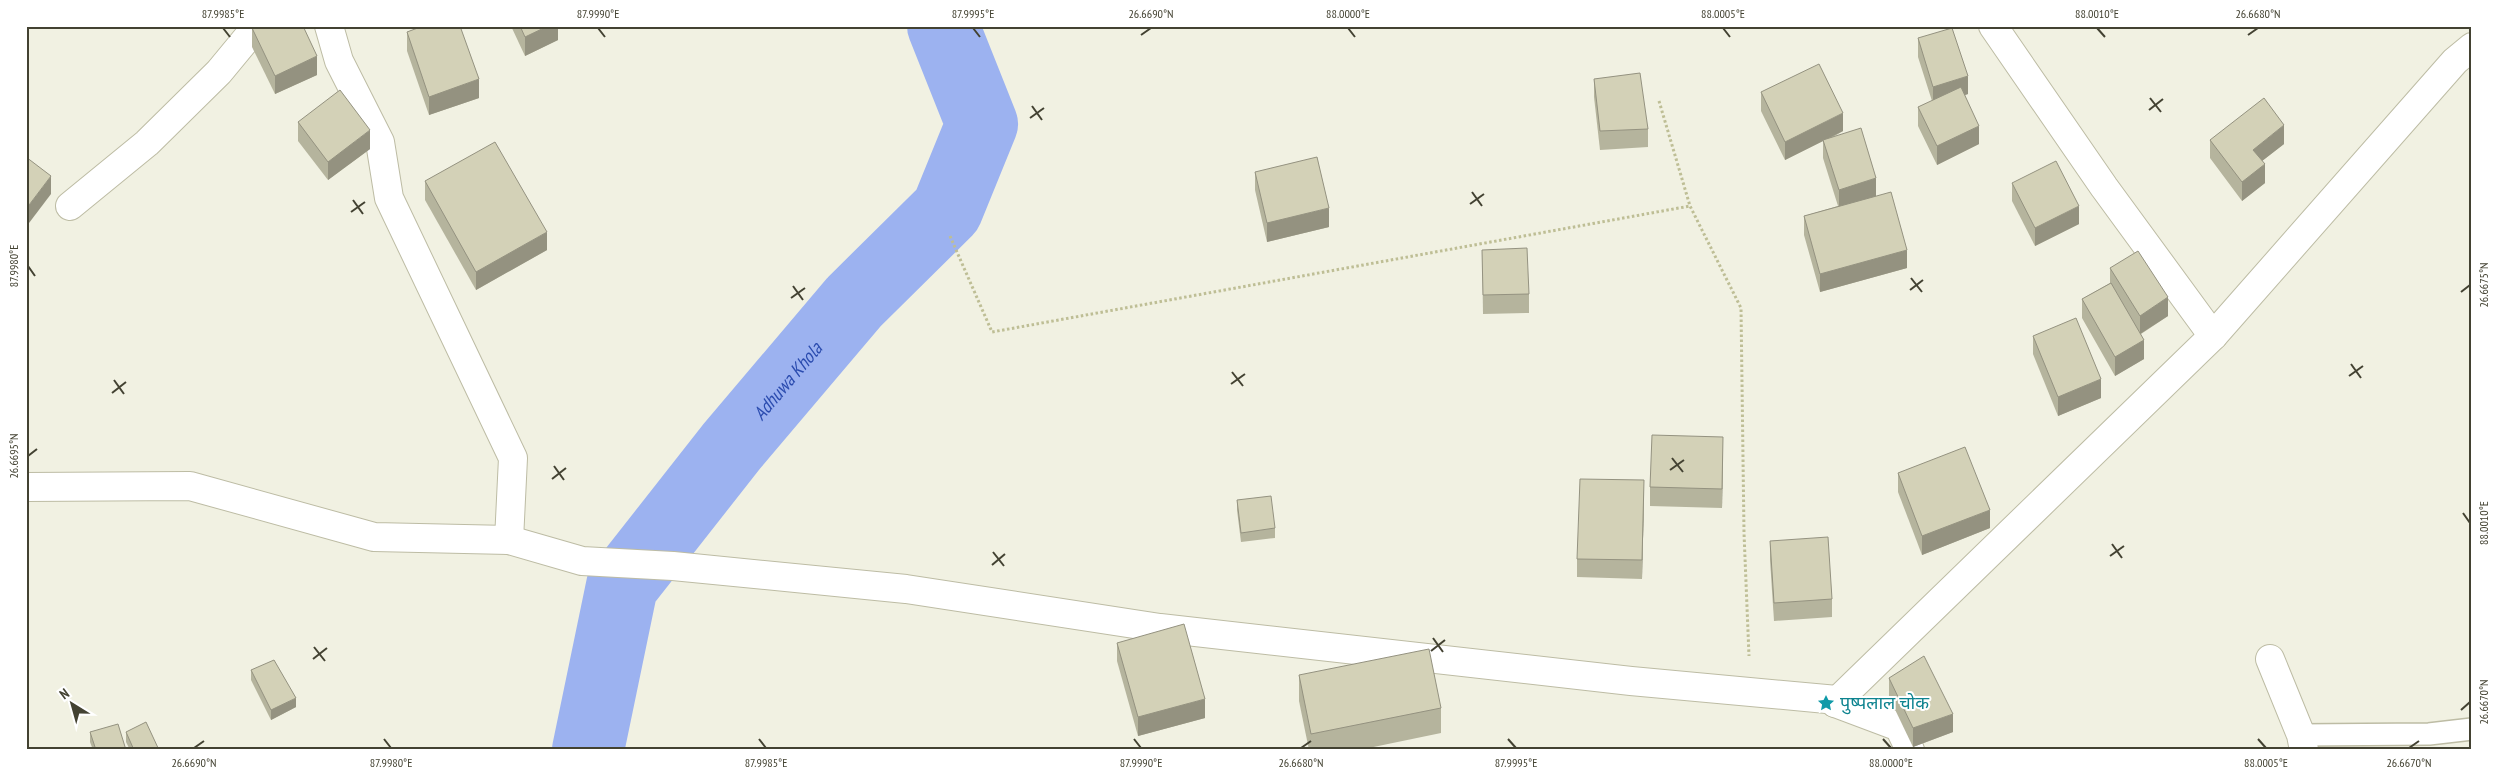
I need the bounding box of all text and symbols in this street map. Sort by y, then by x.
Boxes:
text: 87.9985°E [202,6,244,21]
text: 87.9990°E [577,6,619,21]
text: 87.9995°E [952,6,994,21]
text: 26.6690°N [1128,6,1174,21]
text: 88.0000°E [1326,6,1370,21]
text: 88.0005°E [1701,6,1745,21]
text: 88.0010°E [2075,6,2119,21]
text: 26.6680°N [2235,6,2281,21]
text: 87.9980°E [6,245,21,287]
text: 26.6675°N [2476,262,2491,308]
water label: Adhuwa Khola [747,336,828,425]
text: 26.6695°N [6,433,21,479]
text: 88.0010°E [2476,501,2491,545]
north arrow [48,678,98,728]
text: 26.6670°N [2476,679,2491,725]
text: N [56,684,73,703]
place label: पुष्पलाल चोक [1840,691,1930,715]
place icon: पुष्पलाल चोक [1816,693,1836,713]
text: 26.6690°N [171,755,217,770]
text: 87.9980°E [370,755,412,770]
text: 87.9985°E [745,755,787,770]
text: 87.9990°E [1120,755,1162,770]
text: 26.6680°N [1278,755,1324,770]
text: 87.9995°E [1495,755,1537,770]
text: 88.0000°E [1869,755,1913,770]
text: 88.0005°E [2244,755,2288,770]
text: 26.6670°N [2386,755,2432,770]

